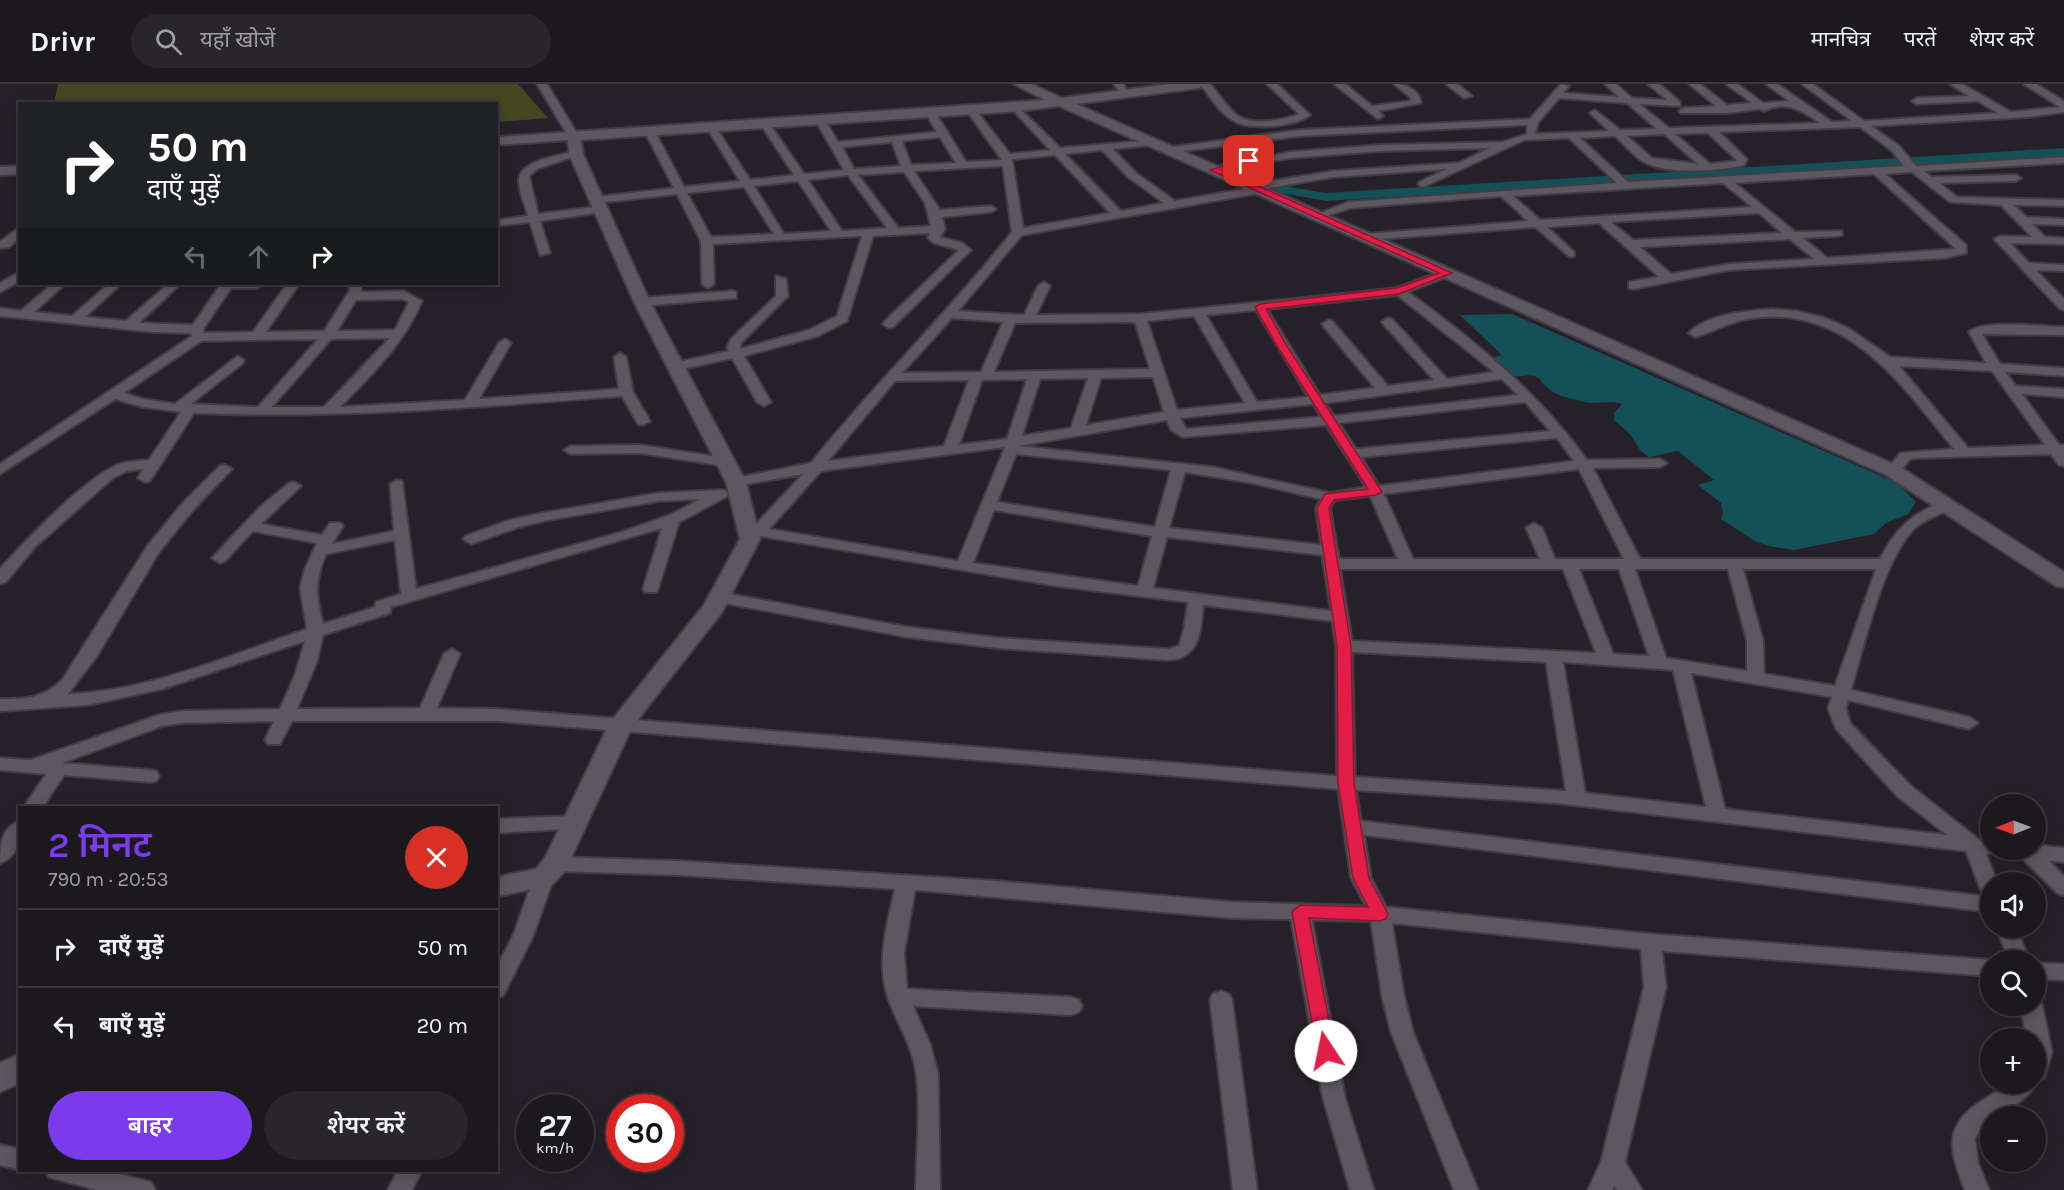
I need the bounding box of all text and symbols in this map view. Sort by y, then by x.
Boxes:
search box [131,14,551,68]
text: Drivr [30,25,95,58]
icon: search [152,25,185,58]
text: यहाँ खोजें [200,27,275,53]
text: मानचित्र [1811,27,1871,51]
text: परतें [1904,27,1936,51]
text: शेयर करें [1969,27,2034,51]
text: 50 m [147,122,249,172]
icon: right [48,126,126,204]
pin [1223,135,1274,186]
icon: arrive [1232,144,1265,177]
text: दाएँ मुड़ें [147,173,220,205]
icon: left [179,240,212,273]
icon: ahead [242,240,275,273]
icon: right [305,240,338,273]
north arrow [1980,794,2046,860]
map controls [1980,794,2046,1172]
text: 2 मिनट [48,824,152,866]
button: close [405,826,468,889]
text: 790 m · 20:53 [48,868,169,891]
button: sound [1980,872,2046,938]
icon: right [48,932,81,965]
text: दाएँ मुड़ें [99,934,164,960]
text: 50 m [417,935,468,961]
button: search [1980,950,2046,1016]
icon: left [48,1010,81,1043]
text: बाएँ मुड़ें [99,1012,165,1038]
text: 20 m [416,1013,468,1039]
position arrow [1294,1019,1358,1083]
button: + [1980,1028,2046,1094]
button: बाहर [48,1091,252,1160]
button: शेयर करें [264,1091,468,1160]
speed limit sign: 30 [606,1094,684,1172]
button: − [1980,1106,2046,1172]
text: 27 [538,1108,572,1144]
text: km/h [536,1139,574,1157]

